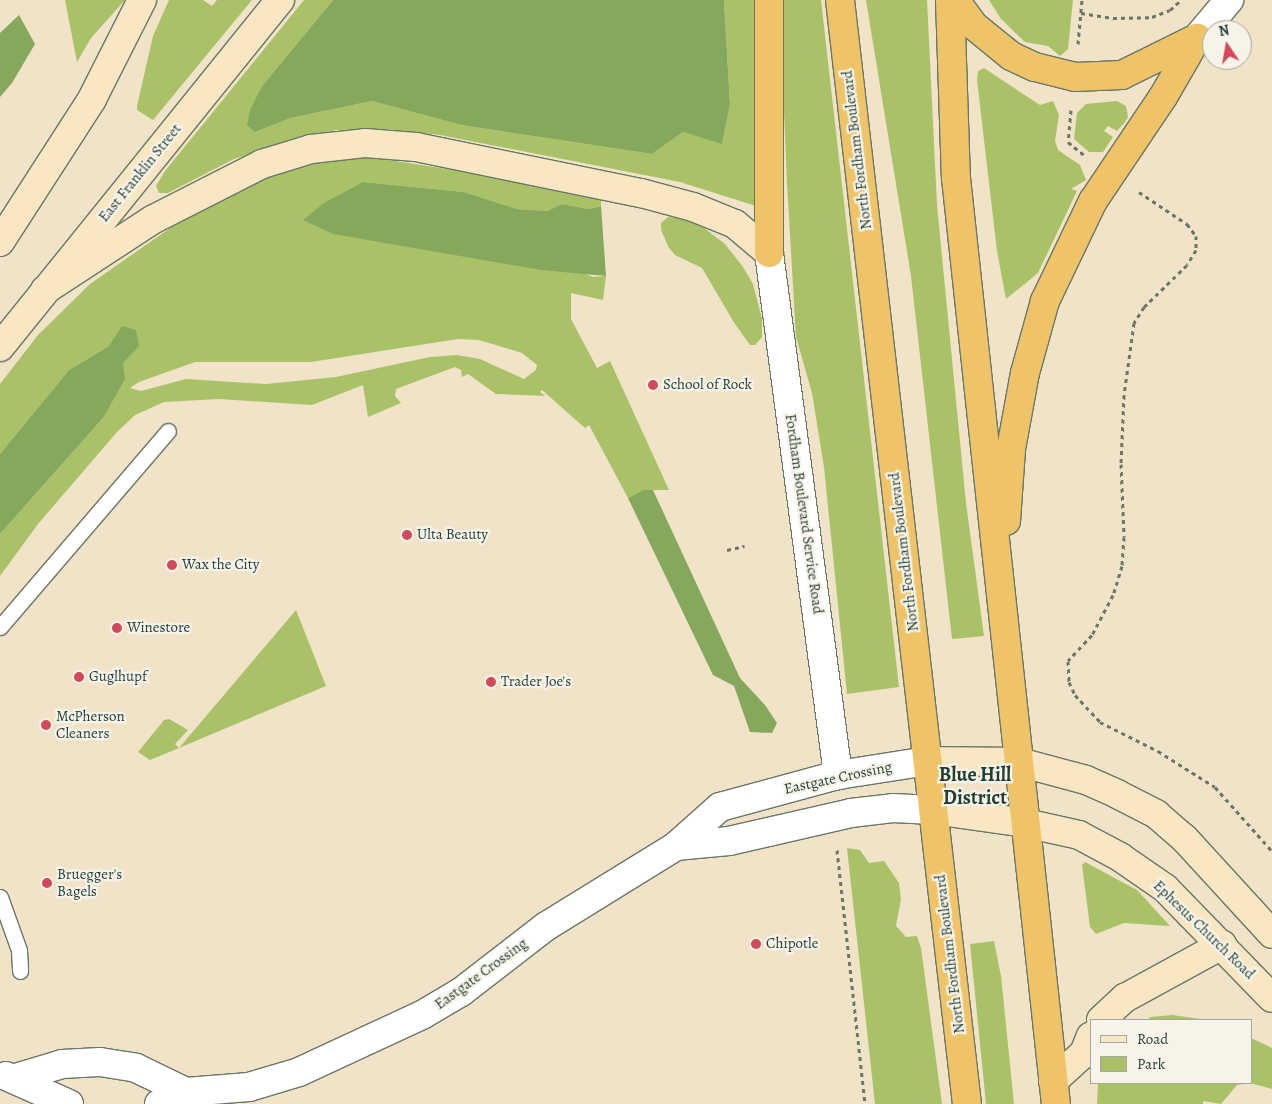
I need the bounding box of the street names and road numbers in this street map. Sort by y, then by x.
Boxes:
street label: North Fordham Boulevard [838,69,876,231]
street label: East Franklin Street [95,120,185,226]
street label: Fordham Boulevard Service Road [781,413,827,615]
street label: North Fordham Boulevard [885,471,923,633]
street label: Eastgate Crossing [782,758,894,798]
street label: North Fordham Boulevard [931,873,969,1035]
street label: Ephesus Church Road [1149,877,1259,983]
street label: Eastgate Crossing [431,934,531,1014]

